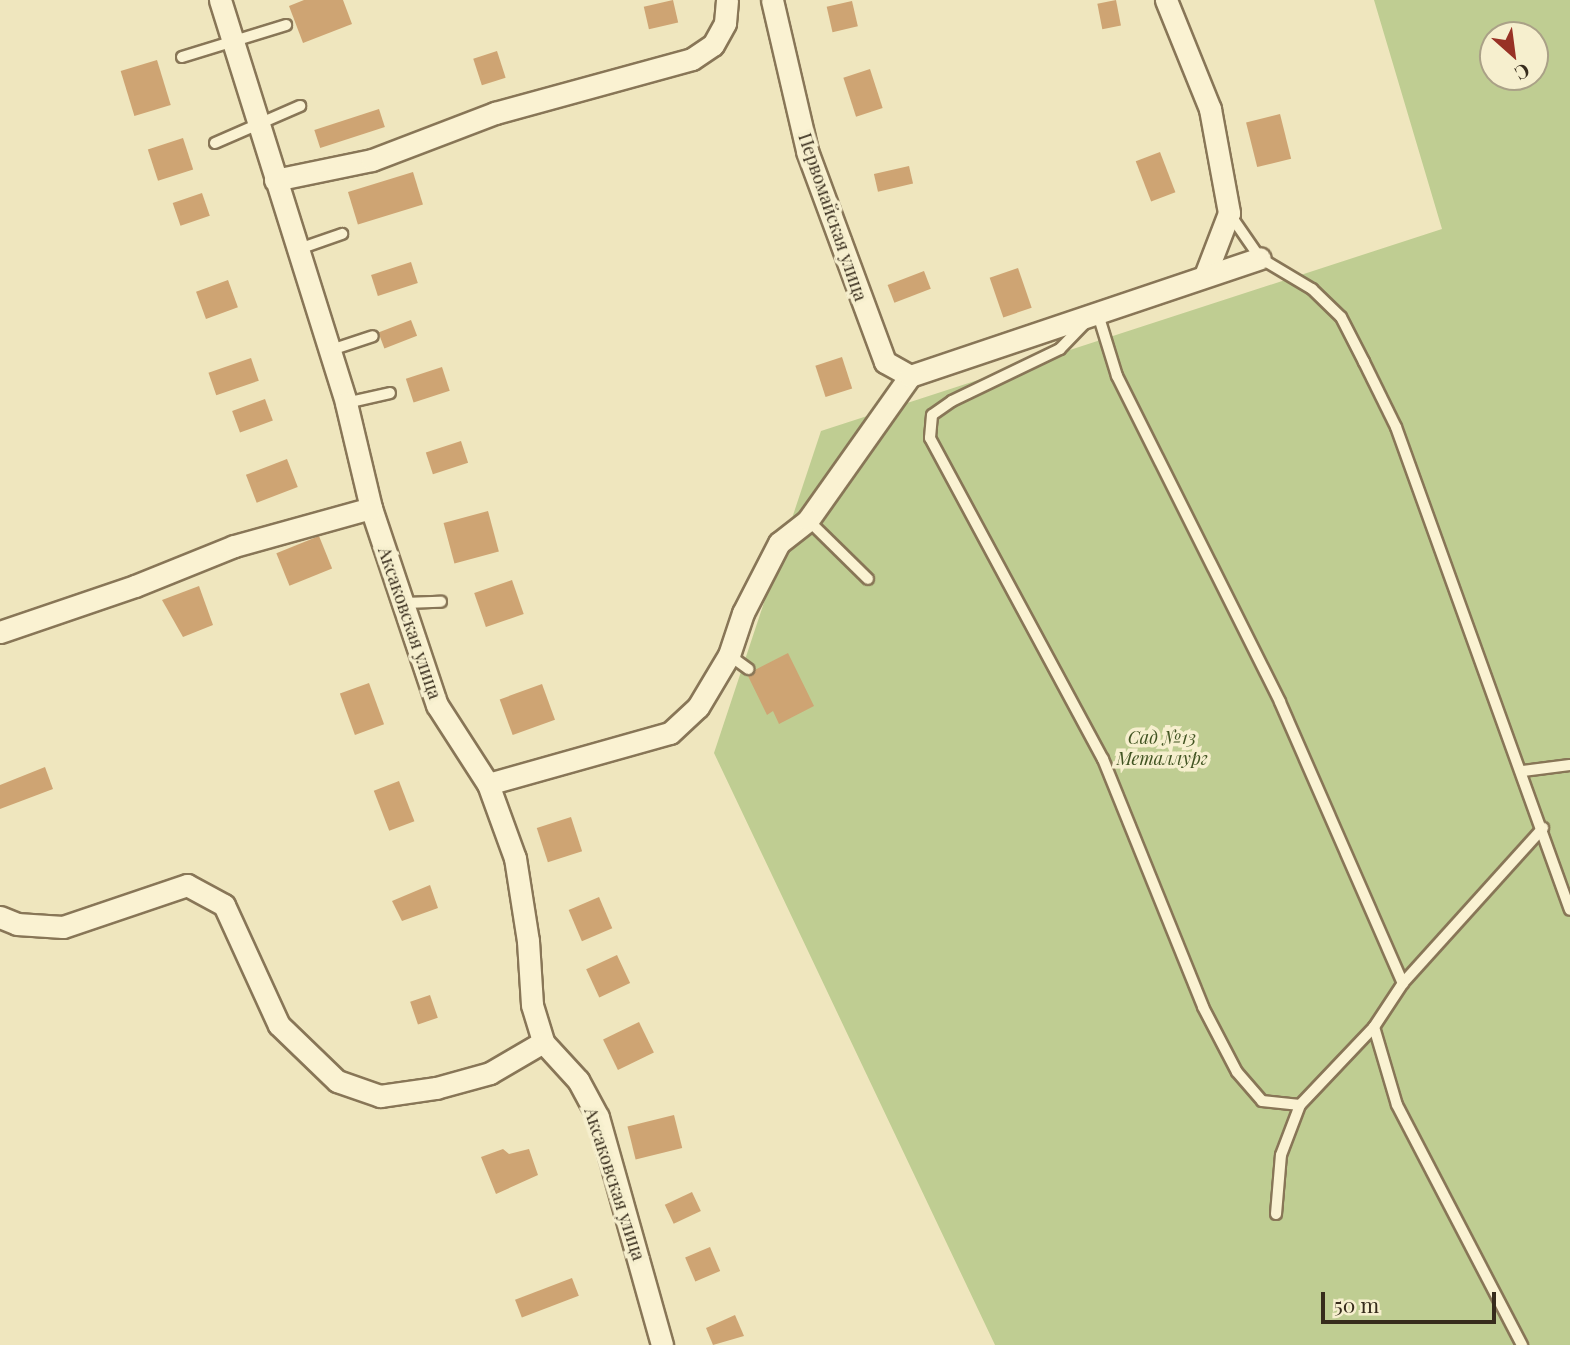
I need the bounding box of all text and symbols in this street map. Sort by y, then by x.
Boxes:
north arrow [1479,21,1549,91]
text: С [1511,58,1535,87]
street label: Первомайская улица [794,130,872,304]
street label: Аксаковская улица [374,544,446,702]
park label: Сад №13 Металлург [1116,727,1208,770]
street label: Аксаковская улица [580,1105,650,1263]
scale bar [1325,1278,1500,1322]
text: 50 m [1334,1290,1379,1318]

